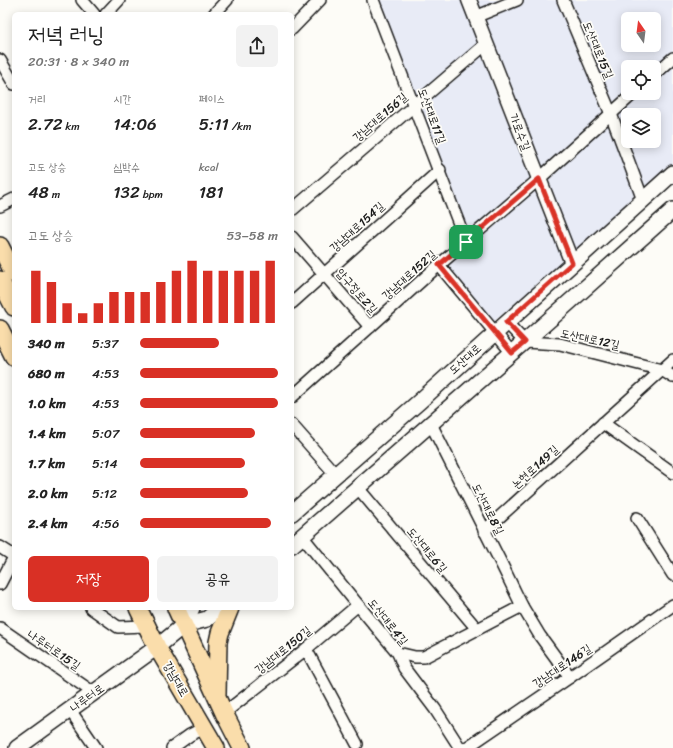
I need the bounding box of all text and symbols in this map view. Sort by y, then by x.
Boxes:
north arrow [621,12,661,52]
map controls [621,12,661,148]
text: 저녁 러닝 [28,15,105,54]
street label: 도산대로15길 [576,18,620,83]
button: share [236,25,278,67]
text: 20:31 · 8 × 340 m [28,50,129,73]
button: locate [621,60,661,100]
street label: 도산대로11길 [411,85,453,148]
street label: 강남대로156길 [347,86,413,147]
text: 거리 [28,90,46,109]
text: 시간 [113,90,131,109]
text: 페이스 [199,90,225,109]
button: layers [621,108,661,148]
text: 2.72 [28,109,62,139]
text: 14:06 [113,109,157,139]
text: 5:11 [199,109,229,139]
street label: 가로수길 [503,110,537,154]
text: km [62,117,80,136]
text: /km [229,117,251,136]
text: 고도 상승 [28,158,66,177]
text: 심박수 [113,158,140,177]
text: kcal [199,158,219,177]
text: 48 [28,177,49,207]
text: 132 [113,177,140,207]
text: 181 [199,177,224,207]
text: m [49,185,60,204]
text: bpm [140,185,163,204]
street label: 강남대로154길 [324,196,390,258]
text: 고도 상승 [28,224,73,247]
text: 53–58 m [226,224,278,247]
pin [449,225,483,259]
icon: arrive [455,231,477,253]
street label: 강남대로152길 [376,244,442,306]
street label: 압구정로2길 [331,263,384,319]
street label: 도산대로12길 [558,322,622,356]
text: 340 m [28,332,65,355]
text: 5:37 [92,332,118,355]
street label: 도산대로 [443,338,487,380]
text: 680 m [28,362,65,385]
text: 4:53 [92,362,119,385]
text: 1.0 km [28,392,66,415]
text: 4:53 [92,392,119,415]
text: 1.4 km [28,422,66,445]
text: 5:07 [92,422,120,445]
street label: 논현로149길 [506,439,564,495]
text: 1.7 km [28,452,65,475]
text: 5:14 [92,452,118,475]
street label: 도산대로8길 [466,479,511,539]
text: 2.0 km [28,482,68,505]
text: 5:12 [92,482,117,505]
text: 2.4 km [28,512,68,535]
text: 4:56 [92,512,119,535]
street label: 도산대로6길 [401,522,453,578]
button: 저장 [28,556,149,602]
button: 공유 [157,556,278,602]
street label: 도산대로4길 [362,593,414,651]
street label: 강남대로150길 [250,620,317,680]
street label: 나루터로15길 [23,624,86,676]
street label: 강남대로146길 [528,638,597,694]
street label: 강남대로 [157,657,195,701]
street label: 나루터로 [65,678,109,718]

